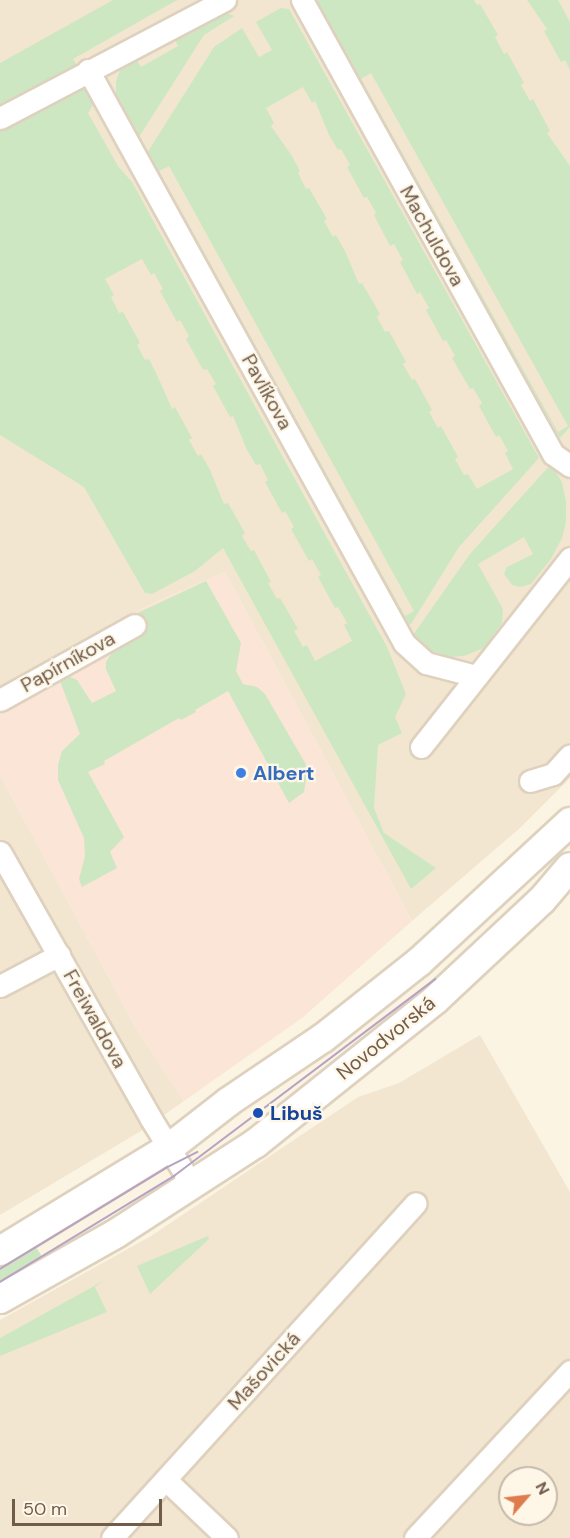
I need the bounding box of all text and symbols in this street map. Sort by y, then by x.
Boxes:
street label: Machuldova [395,181,469,291]
street label: Pavlíkova [236,350,298,434]
street label: Papírníkova [17,626,119,698]
place label: Albert [253,761,314,785]
marker: Albert [234,766,248,780]
street label: Freiwaldova [58,966,132,1072]
street label: Novodvorská [332,991,440,1085]
place label: Libuš [270,1101,323,1125]
marker: Libuš [251,1106,265,1120]
street label: Mašovická [223,1327,305,1415]
north arrow [498,1466,558,1526]
text: N [531,1478,555,1498]
scale bar [15,1487,165,1525]
text: 50 m [23,1497,67,1521]

